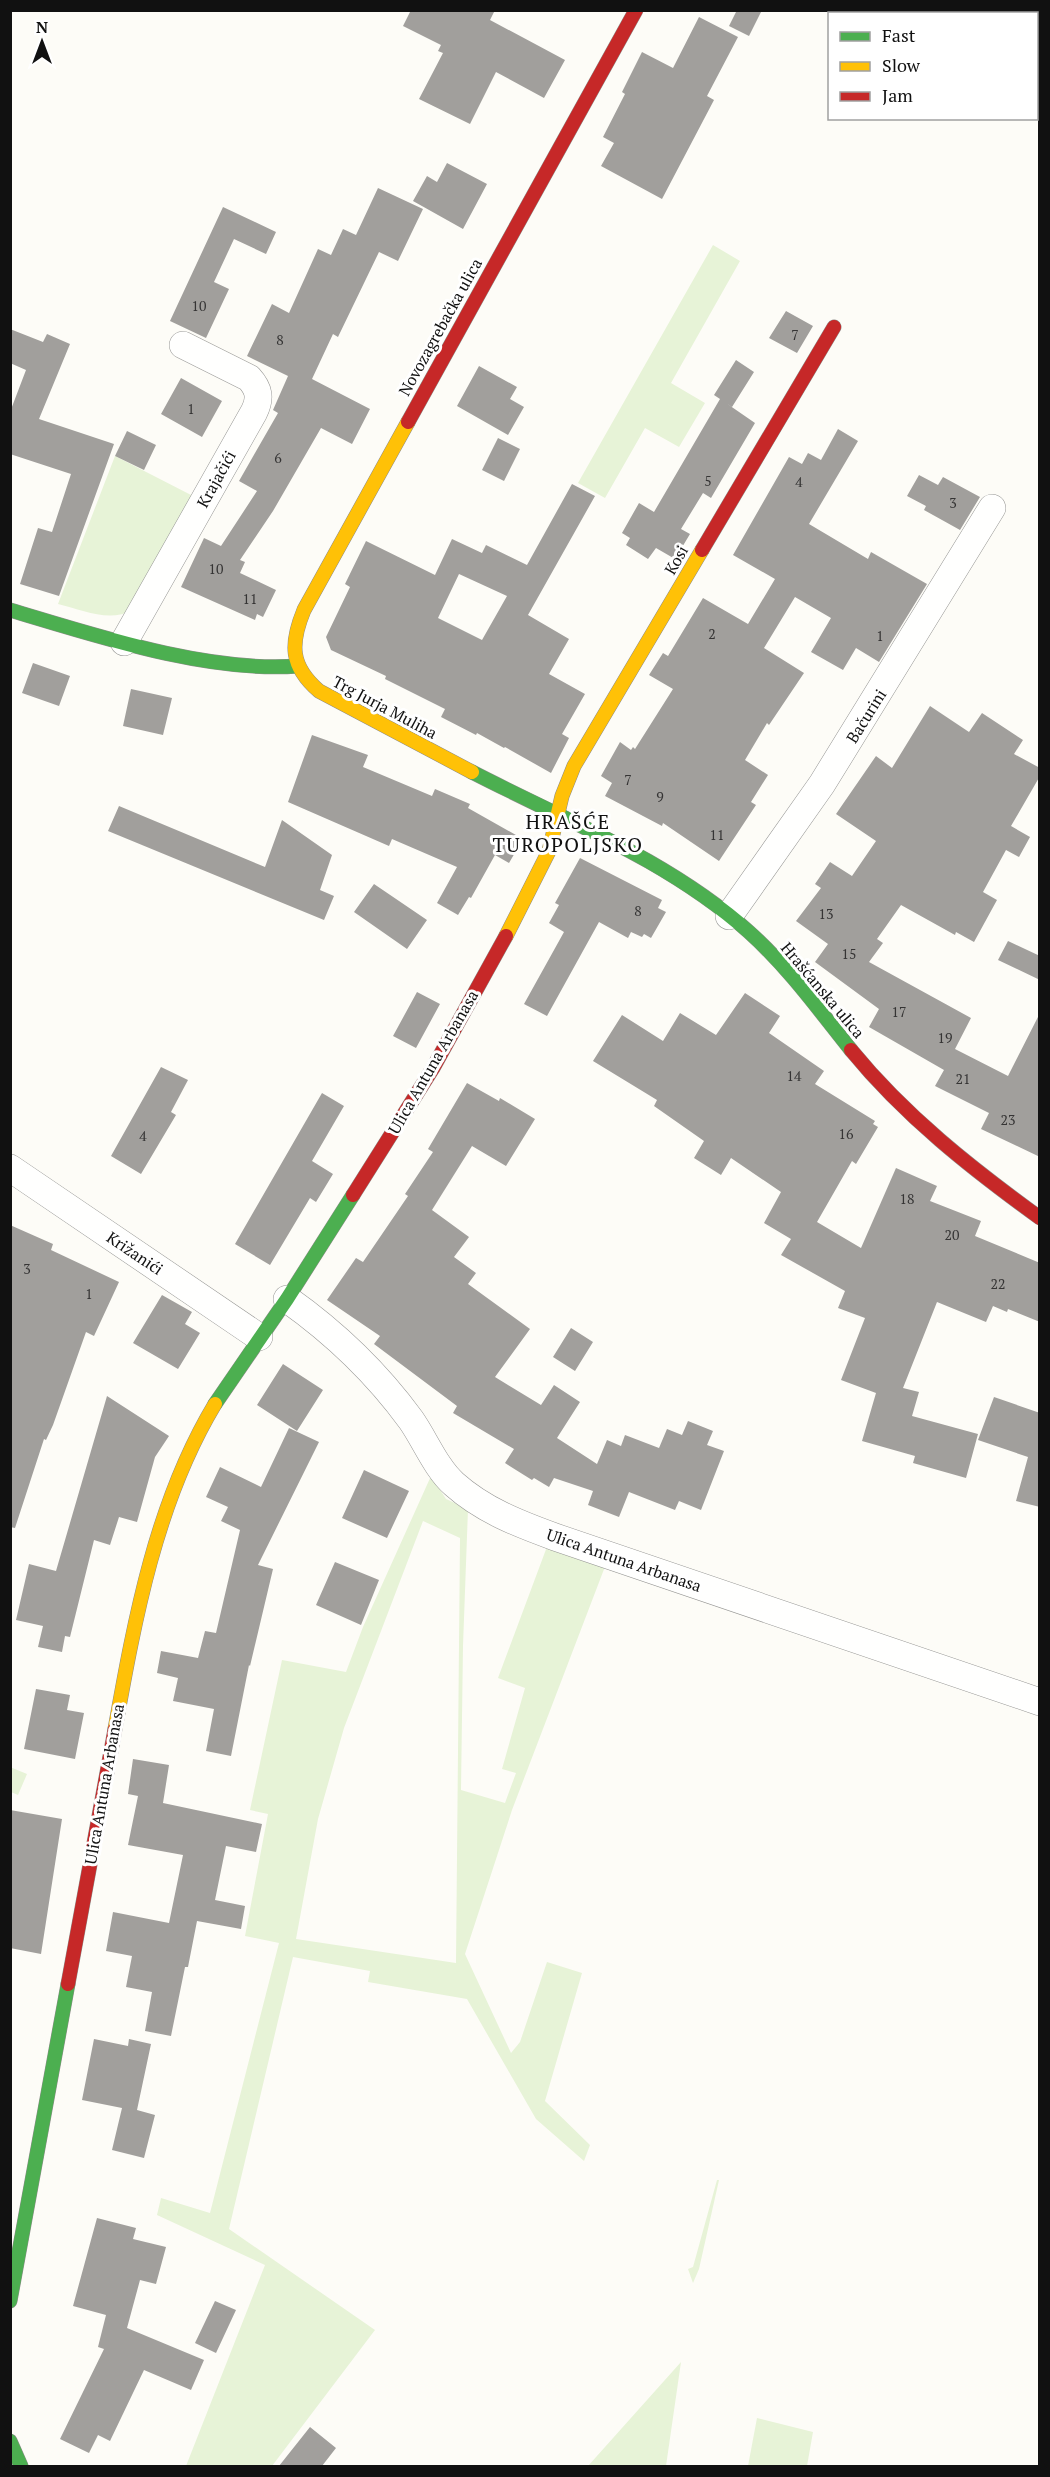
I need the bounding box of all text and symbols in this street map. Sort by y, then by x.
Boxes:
north arrow [12,12,72,72]
legend [828,12,1038,120]
text: N [36,16,48,38]
text: Fast [882,23,916,47]
text: Slow [882,53,921,77]
text: Jam [882,83,913,107]
street label: Novozagrebačka ulica [393,254,487,400]
house number: 10 [192,296,206,315]
house number: 7 [791,325,799,344]
house number: 8 [276,330,284,349]
house number: 1 [187,399,195,418]
street label: Krajačići [191,446,241,511]
house number: 6 [274,448,282,467]
house number: 5 [704,471,712,490]
house number: 4 [795,472,803,491]
house number: 3 [949,493,957,512]
street label: Kosi [659,541,693,579]
house number: 10 [209,559,223,578]
house number: 11 [243,589,257,608]
house number: 2 [708,624,716,643]
house number: 1 [876,626,884,645]
street label: Trg Jurja Muliha [329,670,441,744]
street label: Bačurini [841,685,891,747]
house number: 7 [624,770,632,789]
house number: 9 [656,787,664,806]
district label: HRAŠĆE TUROPOLJSKO [492,808,644,858]
house number: 11 [710,825,724,844]
house number: 8 [634,901,642,920]
house number: 13 [819,904,833,923]
street label: Hrašćanska ulica [776,937,870,1043]
house number: 15 [842,944,856,963]
street label: Ulica Antuna Arbanasa [383,986,483,1138]
house number: 17 [892,1002,906,1021]
house number: 19 [938,1028,952,1047]
house number: 14 [787,1066,802,1085]
house number: 21 [956,1069,970,1088]
house number: 23 [1001,1110,1015,1129]
house number: 16 [839,1124,854,1143]
house number: 4 [139,1126,147,1145]
house number: 18 [900,1189,914,1208]
house number: 20 [945,1225,959,1244]
street label: Križanići [102,1226,168,1280]
house number: 3 [23,1259,31,1278]
house number: 22 [991,1274,1005,1293]
house number: 1 [85,1284,93,1303]
street label: Ulica Antuna Arbanasa [543,1523,705,1597]
street label: Ulica Antuna Arbanasa [79,1702,129,1866]

